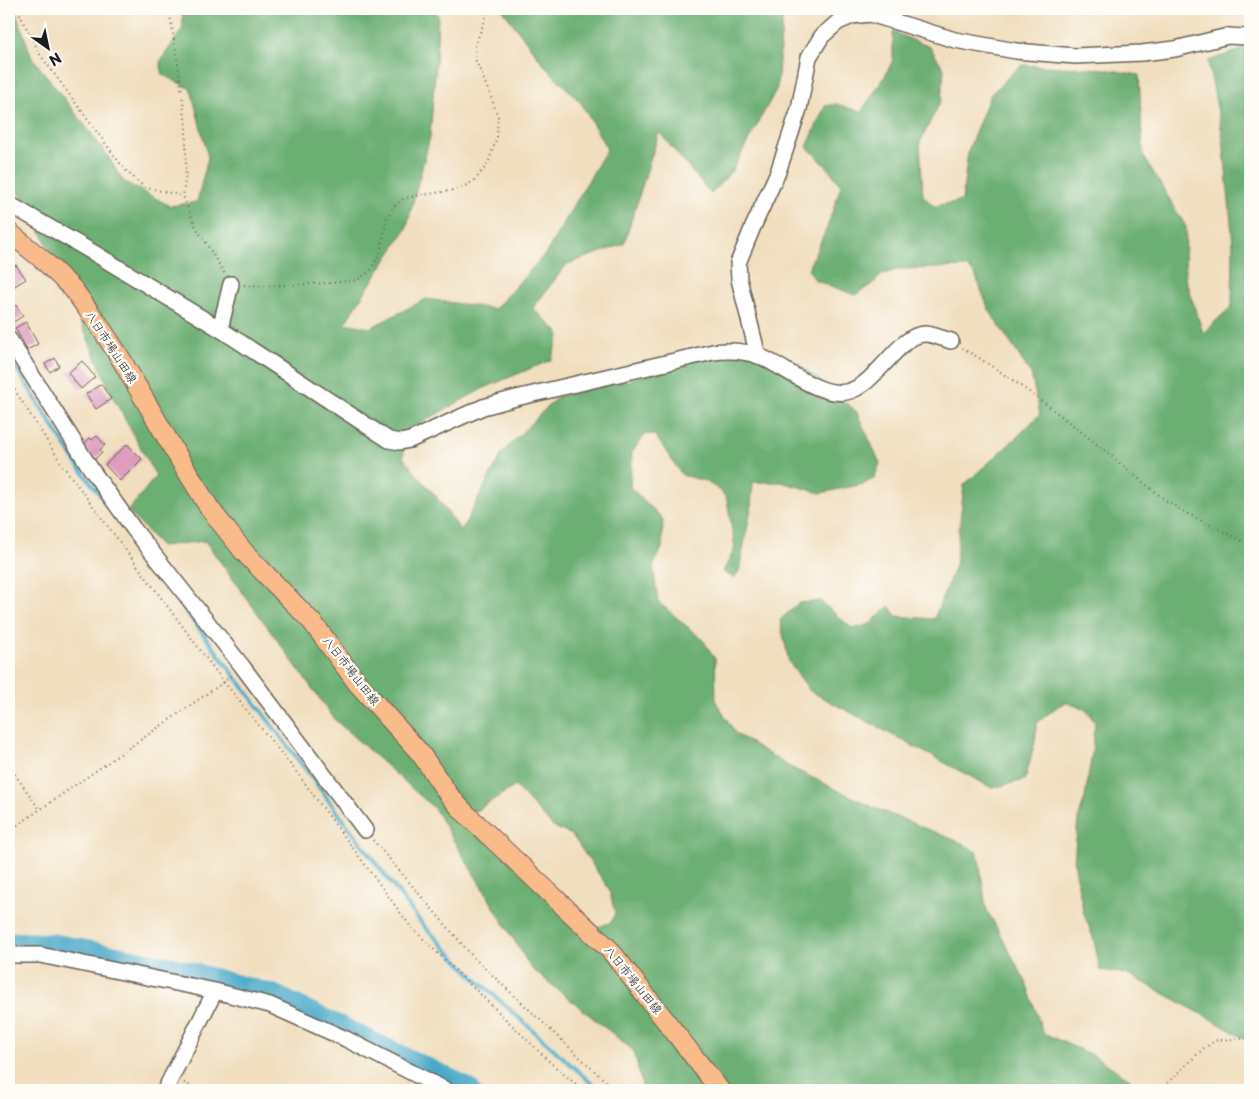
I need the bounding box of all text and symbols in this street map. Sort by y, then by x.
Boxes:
north arrow [22,22,72,72]
text: N [45,47,66,71]
street label: 八日市場山田線 [81,306,142,387]
street label: 八日市場山田線 [319,632,385,709]
street label: 八日市場山田線 [600,941,667,1018]

